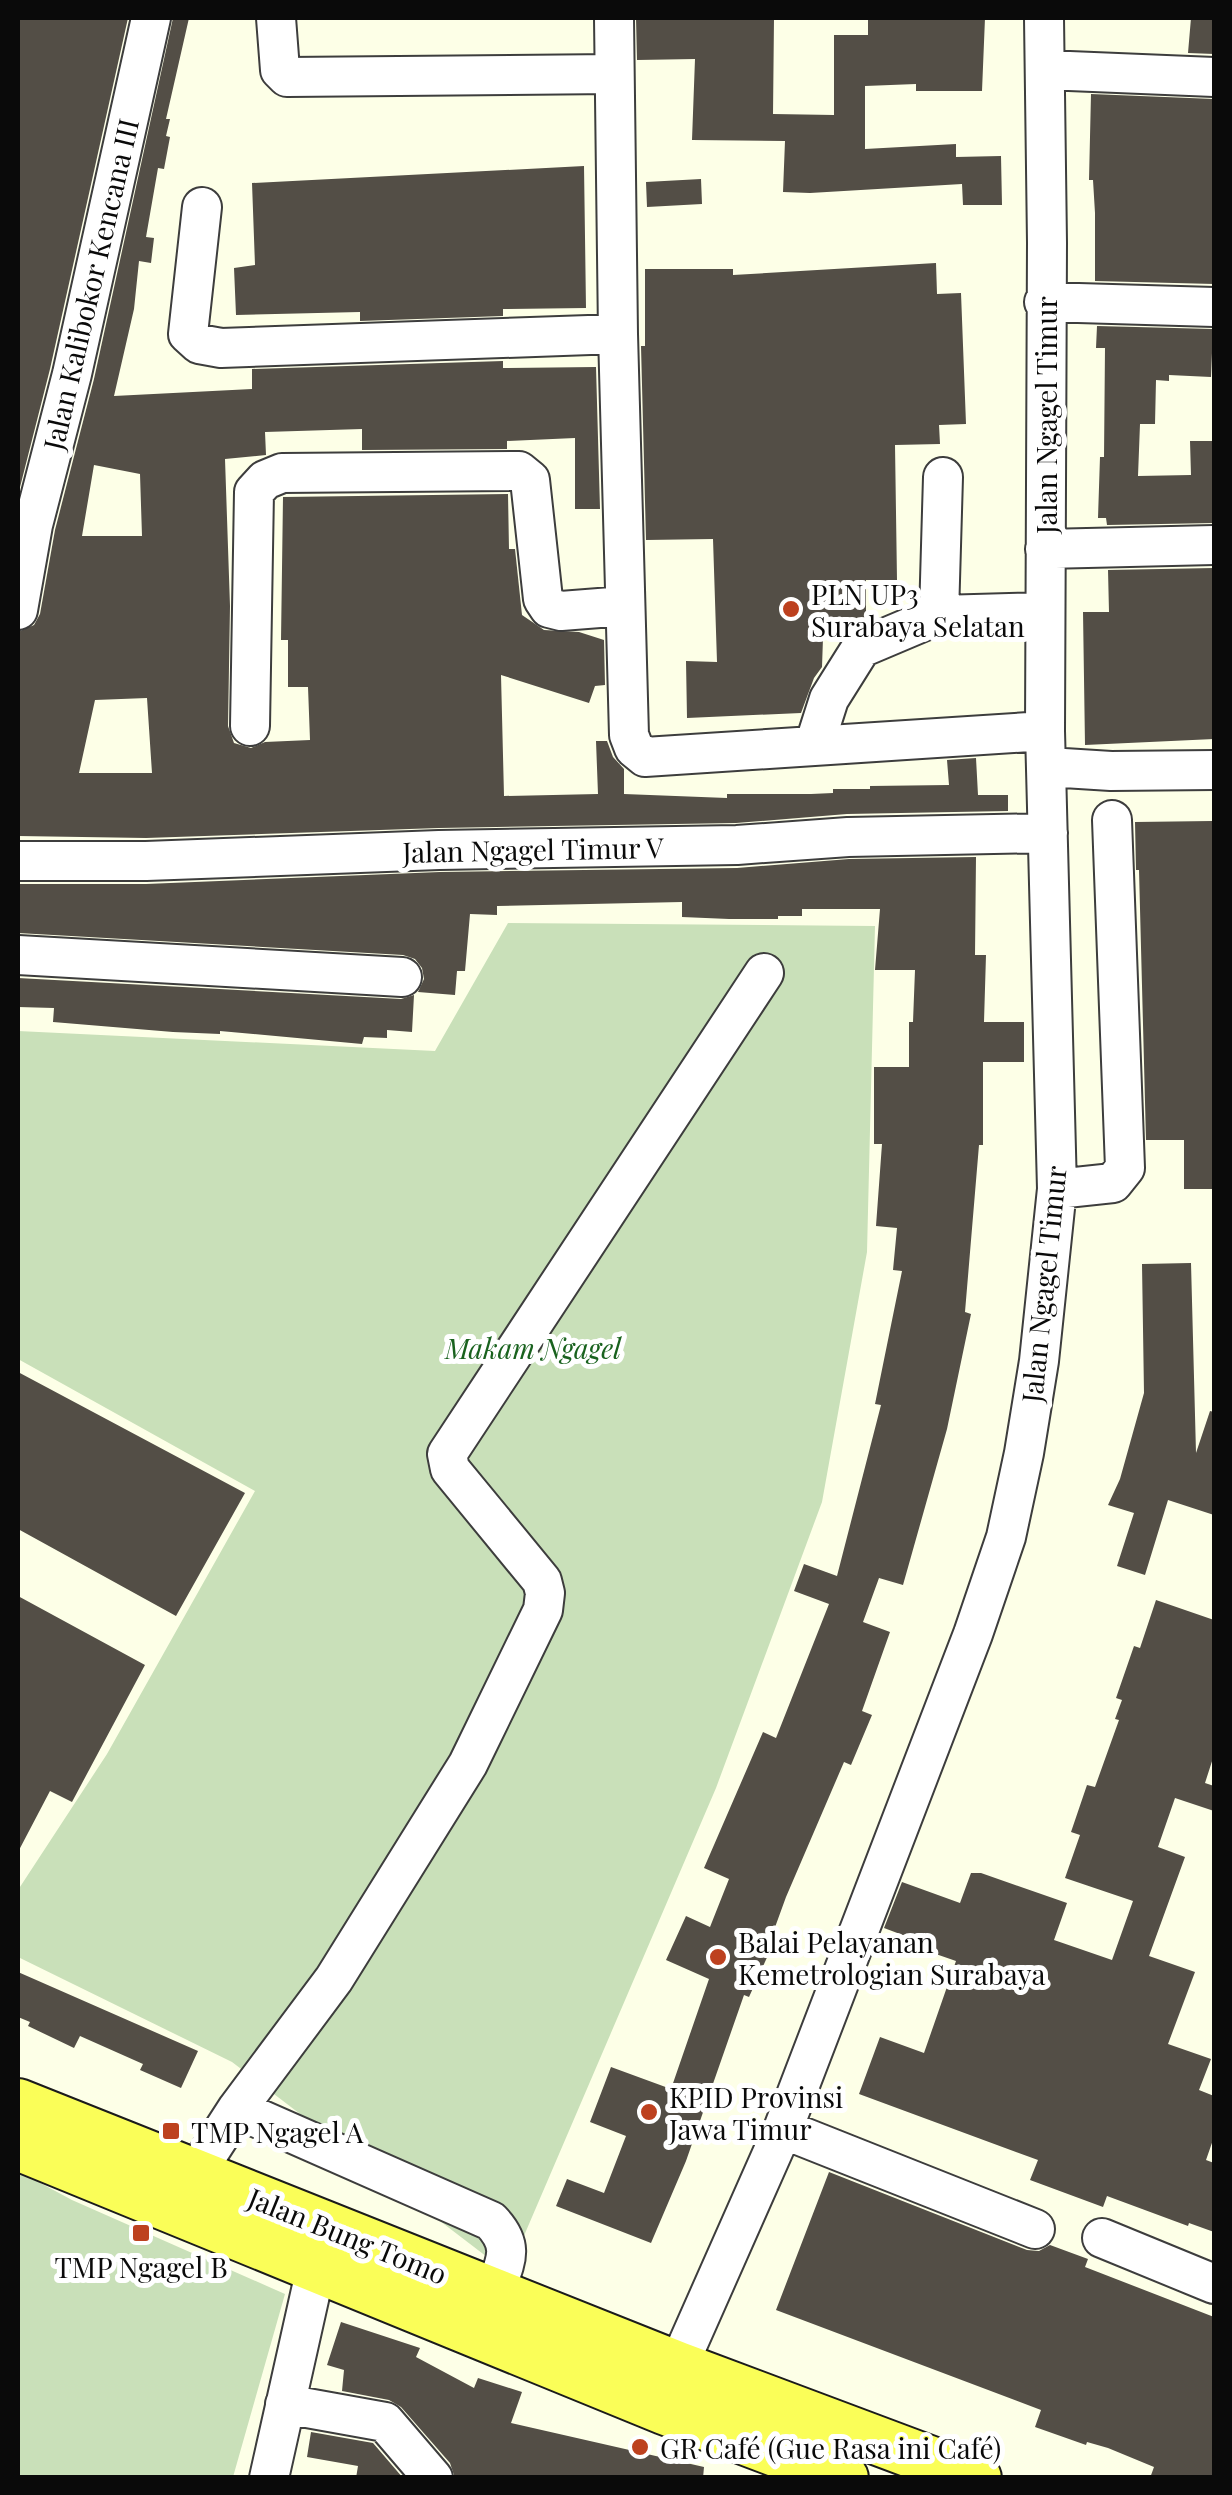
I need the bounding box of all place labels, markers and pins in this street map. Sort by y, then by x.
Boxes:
place label: PLN UP3 Surabaya Selatan [811,575,1025,644]
marker: PLN UP3 Surabaya Selatan [780,598,802,620]
place label: Balai Pelayanan Kemetrologian Surabaya [738,1923,1045,1992]
marker: Balai Pelayanan Kemetrologian Surabaya [707,1946,729,1968]
place label: KPID Provinsi Jawa Timur [668,2078,843,2147]
marker: KPID Provinsi Jawa Timur [638,2101,660,2123]
place label: TMP Ngagel A [191,2113,364,2150]
marker: TMP Ngagel A [160,2120,182,2142]
marker: TMP Ngagel B [130,2222,152,2244]
place label: TMP Ngagel B [54,2248,228,2285]
place label: GR Café (Gue Rasa ini Café) [660,2429,1001,2466]
marker: GR Café (Gue Rasa ini Café) [629,2436,651,2458]

